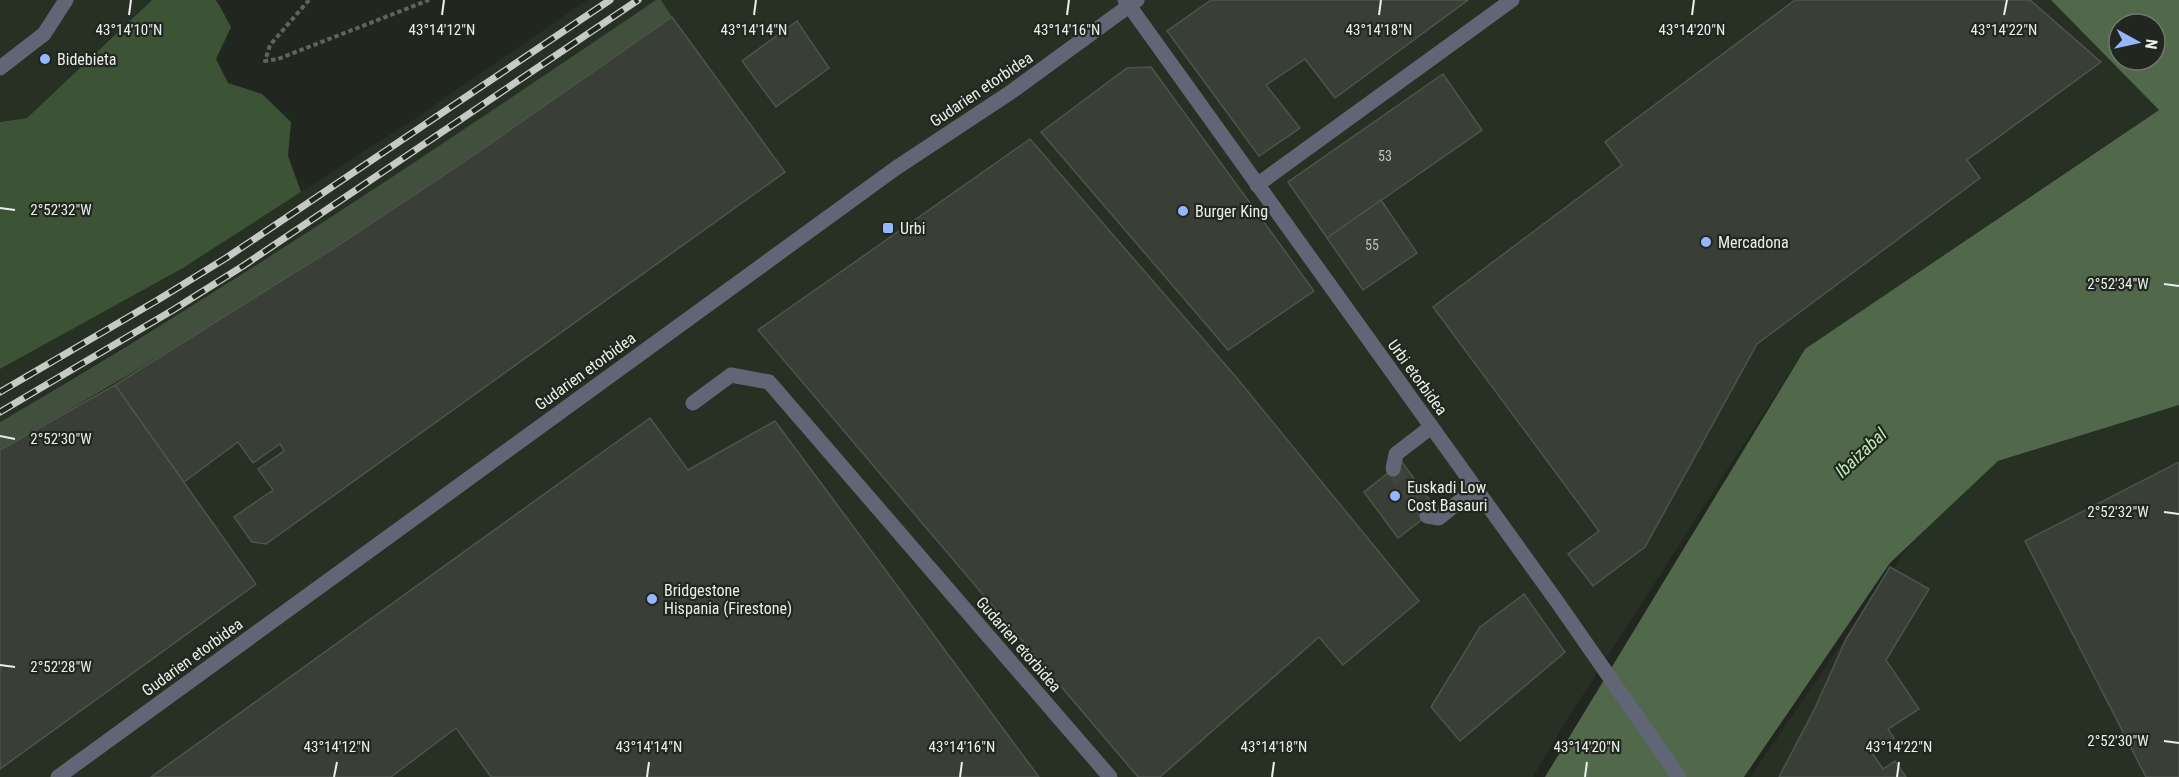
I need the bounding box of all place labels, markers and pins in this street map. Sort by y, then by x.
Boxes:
place label: Bidebieta [57,50,116,69]
marker: Bidebieta [38,52,52,66]
place label: Burger King [1195,202,1268,221]
marker: Burger King [1176,204,1190,218]
place label: Urbi [900,219,925,238]
marker: Urbi [881,221,895,235]
place label: Mercadona [1718,233,1789,252]
marker: Mercadona [1699,235,1713,249]
place label: Euskadi Low Cost Basauri [1407,478,1487,515]
marker: Euskadi Low Cost Basauri [1388,489,1402,503]
place label: Bridgestone Hispania (Firestone) [664,581,792,618]
marker: Bridgestone Hispania (Firestone) [645,592,659,606]

